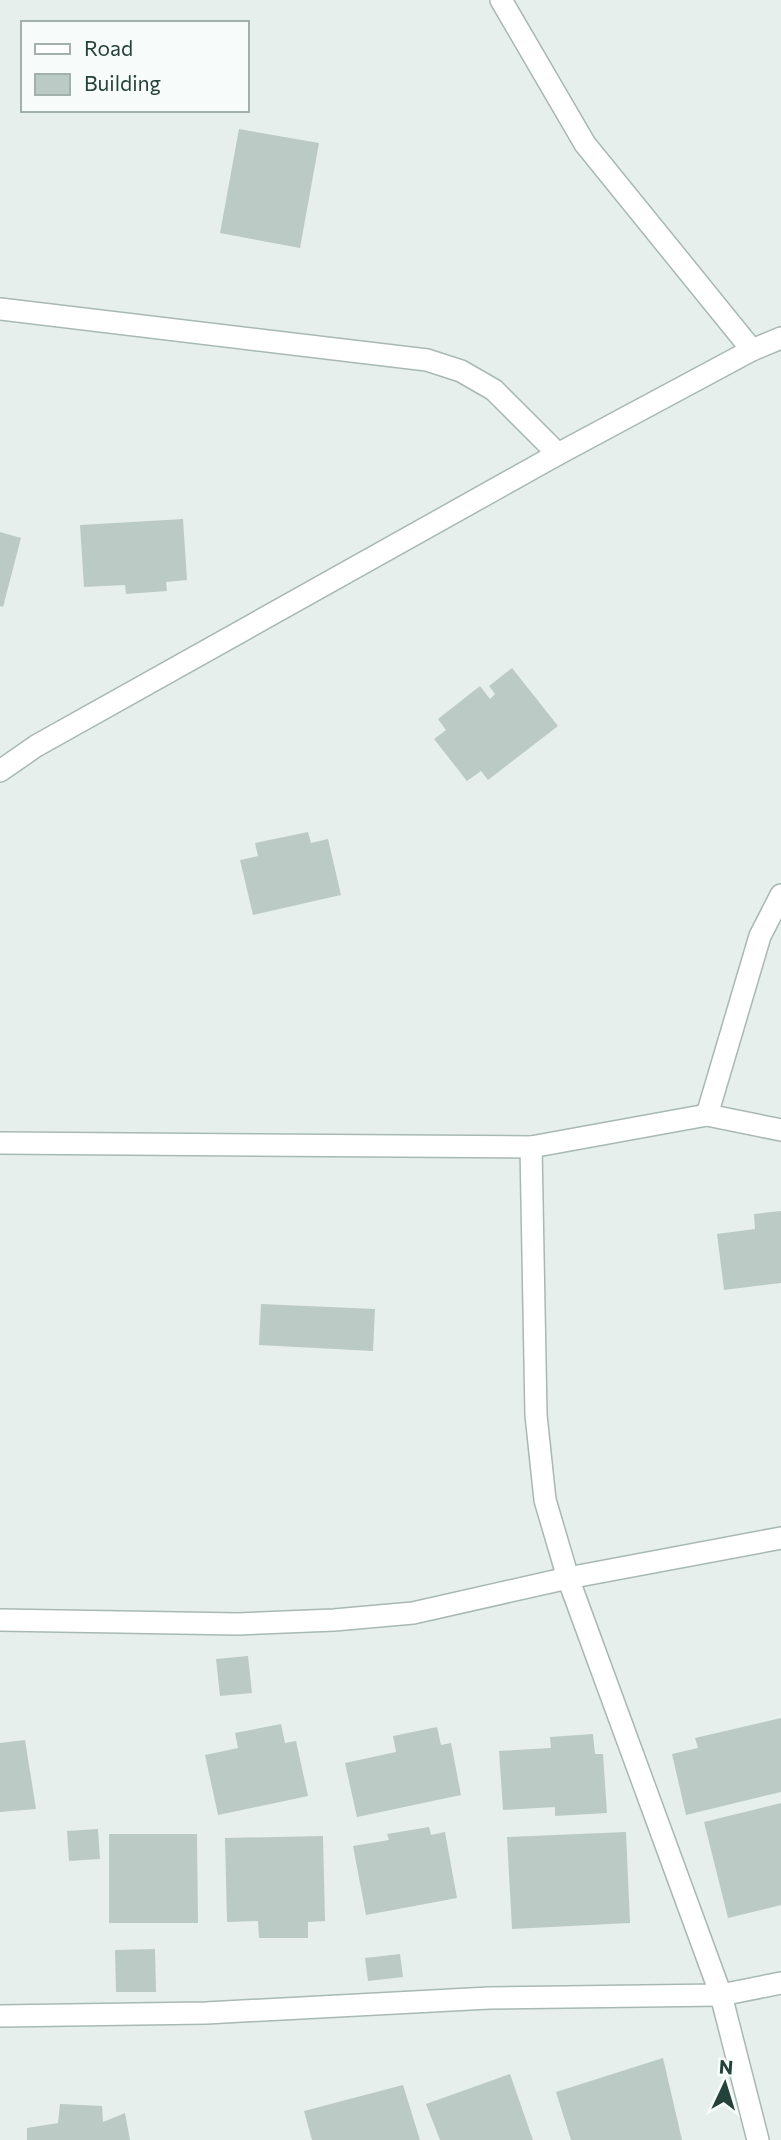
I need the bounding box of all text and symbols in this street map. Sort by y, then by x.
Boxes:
legend [21,21,248,112]
text: Road [84,35,133,60]
text: Building [84,70,161,95]
north arrow [690,2049,760,2119]
text: N [718,2055,734,2079]

